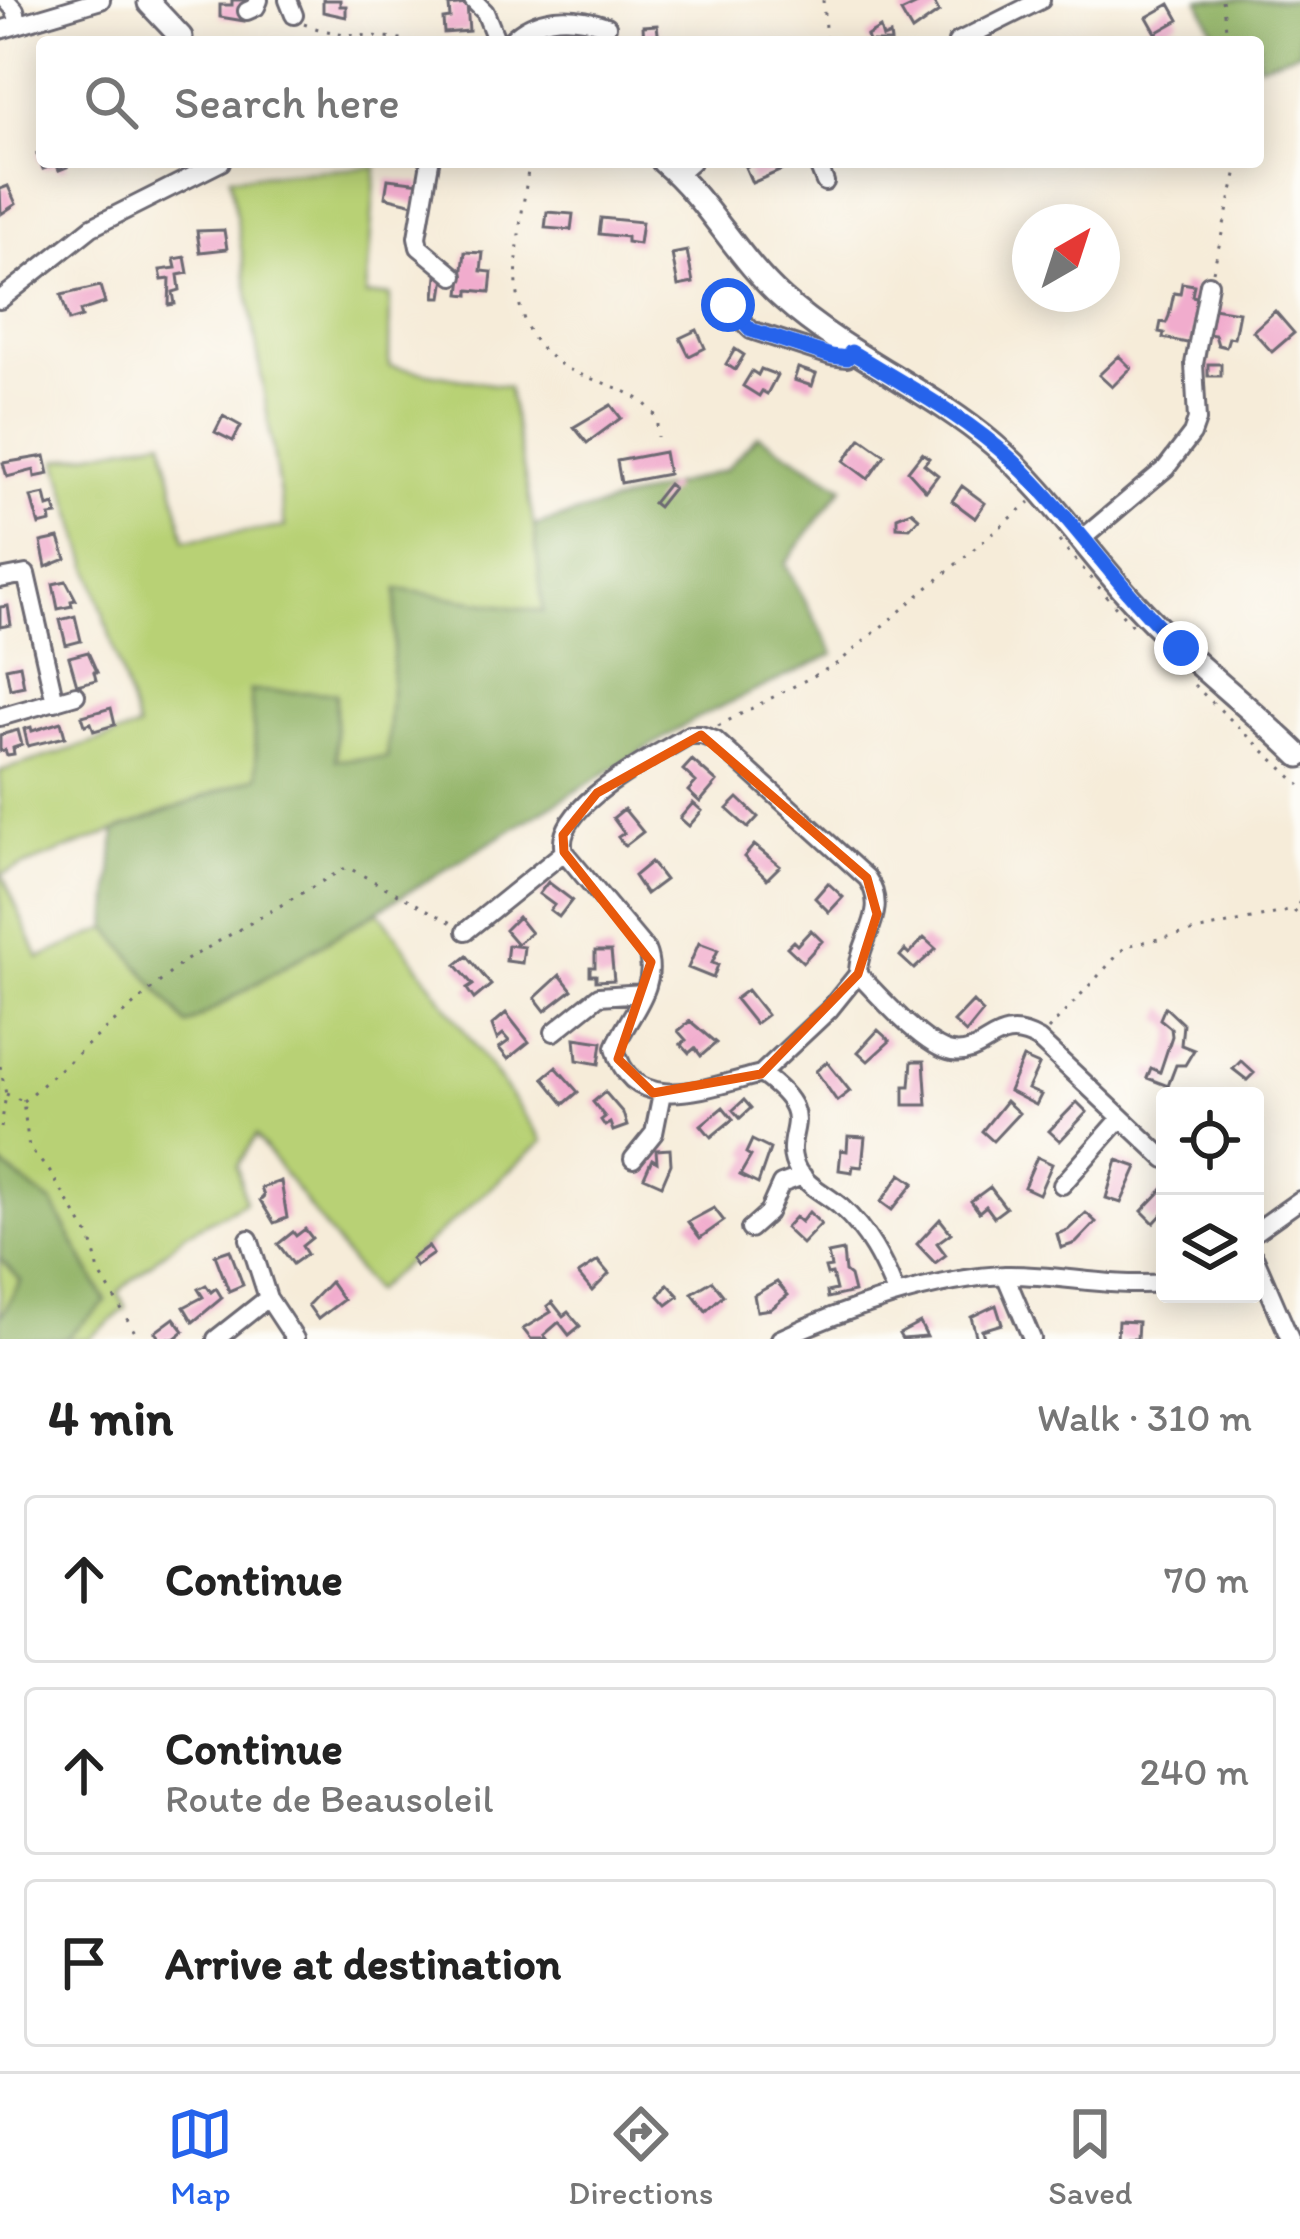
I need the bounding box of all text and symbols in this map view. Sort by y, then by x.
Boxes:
search box [36,36,1264,168]
icon: search [78,69,144,135]
text: Search here [174,75,400,129]
north arrow [1012,204,1120,312]
route start [701,278,755,332]
route end [1154,621,1208,675]
map controls [1156,1087,1264,1303]
button: locate [1156,1087,1264,1195]
button: layers [1156,1195,1264,1303]
text: 4 min [48,1387,173,1448]
text: Walk · 310 m [1037,1394,1252,1441]
icon: ahead [51,1546,117,1612]
text: Continue [165,1552,343,1606]
text: 70 m [1164,1556,1249,1603]
text: Continue [165,1721,343,1775]
icon: ahead [51,1738,117,1804]
text: 240 m [1139,1748,1249,1795]
text: Route de Beausoleil [165,1775,494,1822]
icon: arrive [51,1930,117,1996]
text: Arrive at destination [165,1936,561,1990]
tab: Map [167,2101,233,2212]
tab: Directions [568,2101,713,2212]
tab: Saved [1048,2101,1133,2212]

